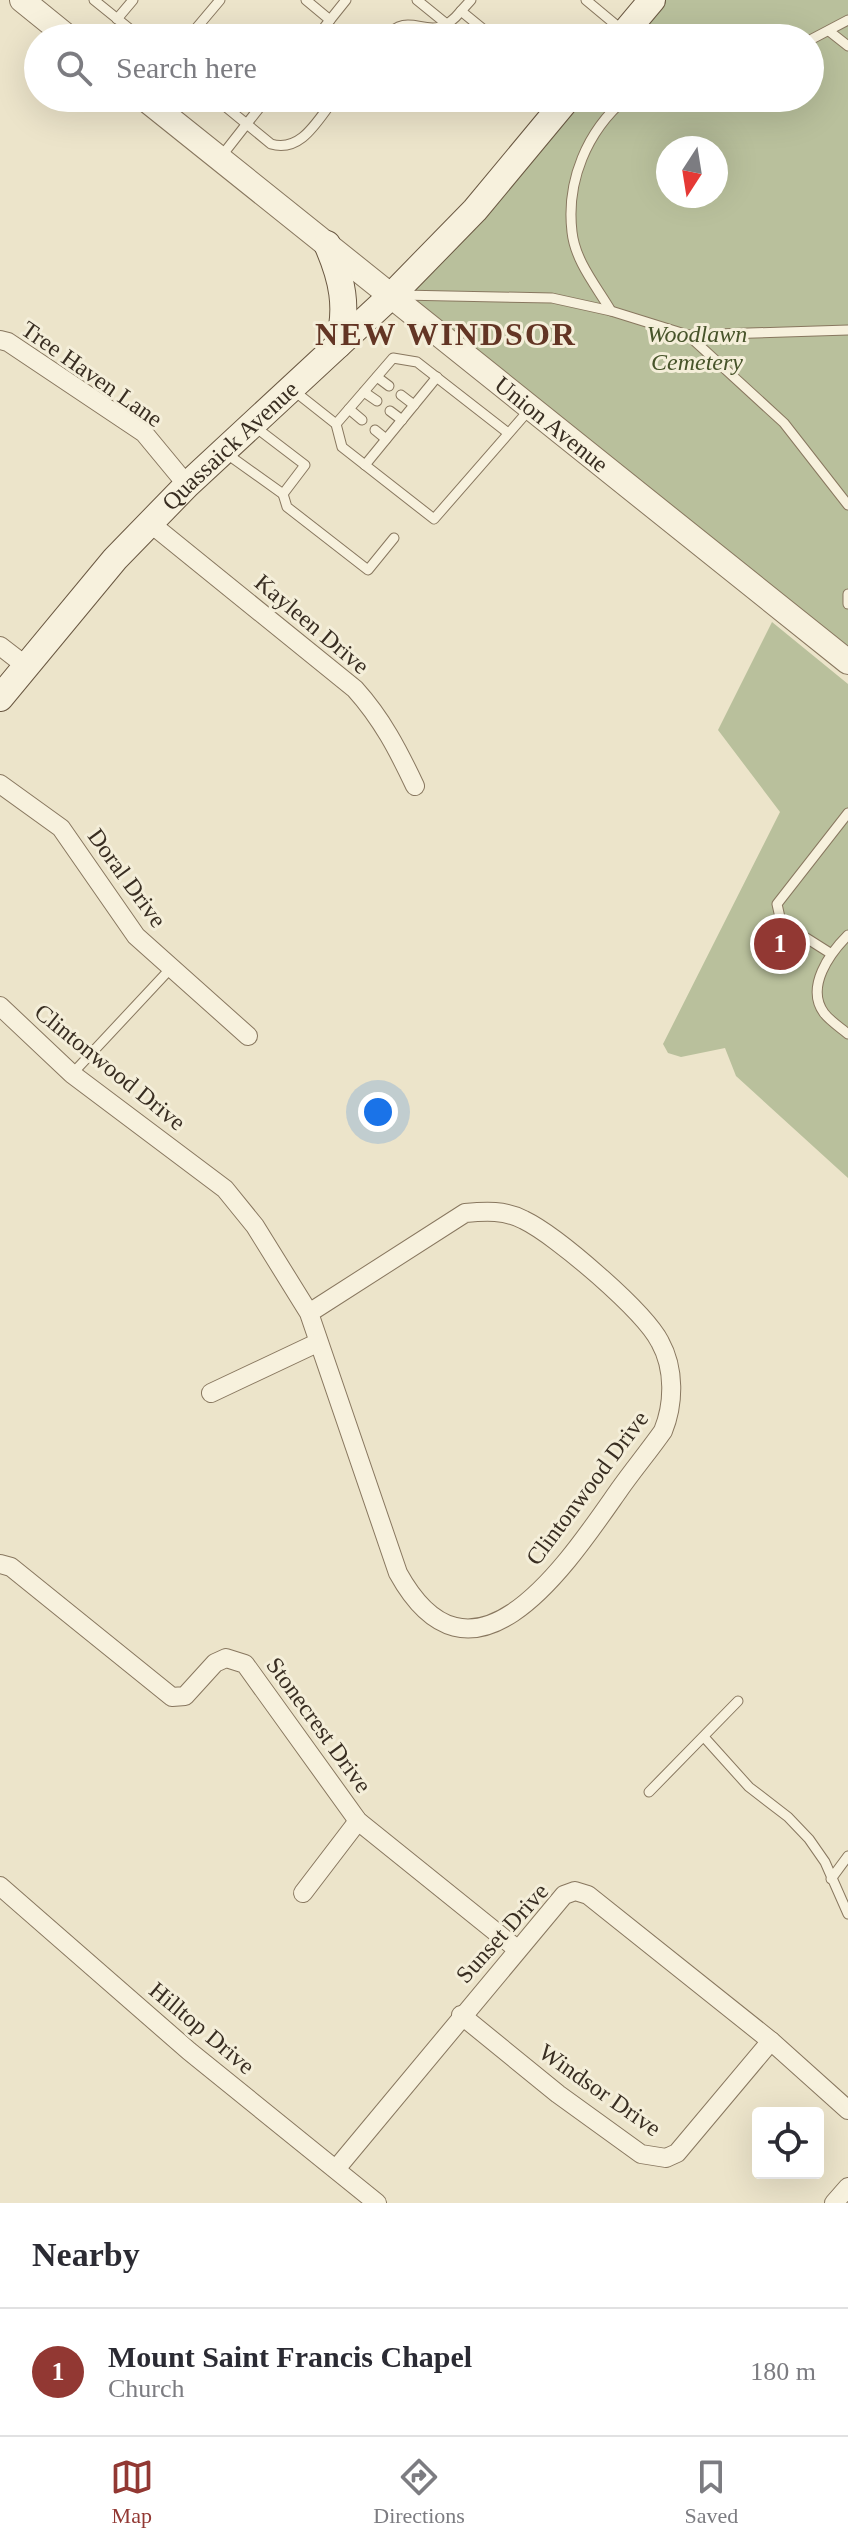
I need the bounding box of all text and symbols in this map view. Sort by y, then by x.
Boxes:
search box [24,24,824,112]
icon: search [52,46,96,90]
text: Search here [116,51,257,84]
north arrow [656,136,728,208]
street label: Tree Haven Lane [17,316,167,432]
district label: NEW WINDSOR [315,316,577,352]
park label: Woodlawn Cemetery [647,321,747,375]
street label: Union Avenue [490,371,613,478]
street label: Quassaick Avenue [157,376,303,515]
street label: Kayleen Drive [250,569,374,679]
street label: Doral Drive [83,824,171,932]
pin: 1 [754,914,806,974]
street label: Clintonwood Drive [30,998,190,1136]
your location [358,1092,398,1132]
street label: Clintonwood Drive [521,1406,653,1570]
street label: Stonecrest Drive [261,1652,377,1798]
street label: Sunset Drive [451,1878,553,1988]
street label: Hilltop Drive [144,1977,260,2079]
street label: Windsor Drive [534,2039,666,2141]
map controls [752,2107,824,2179]
button: locate [752,2107,824,2179]
text: Nearby [32,2236,140,2273]
text: Mount Saint Francis Chapel [108,2340,472,2373]
text: 1 [52,2357,65,2386]
text: 180 m [750,2357,816,2386]
text: Church [108,2374,185,2403]
tab: Map [110,2455,154,2529]
tab: Directions [373,2455,465,2529]
tab: Saved [684,2455,738,2529]

